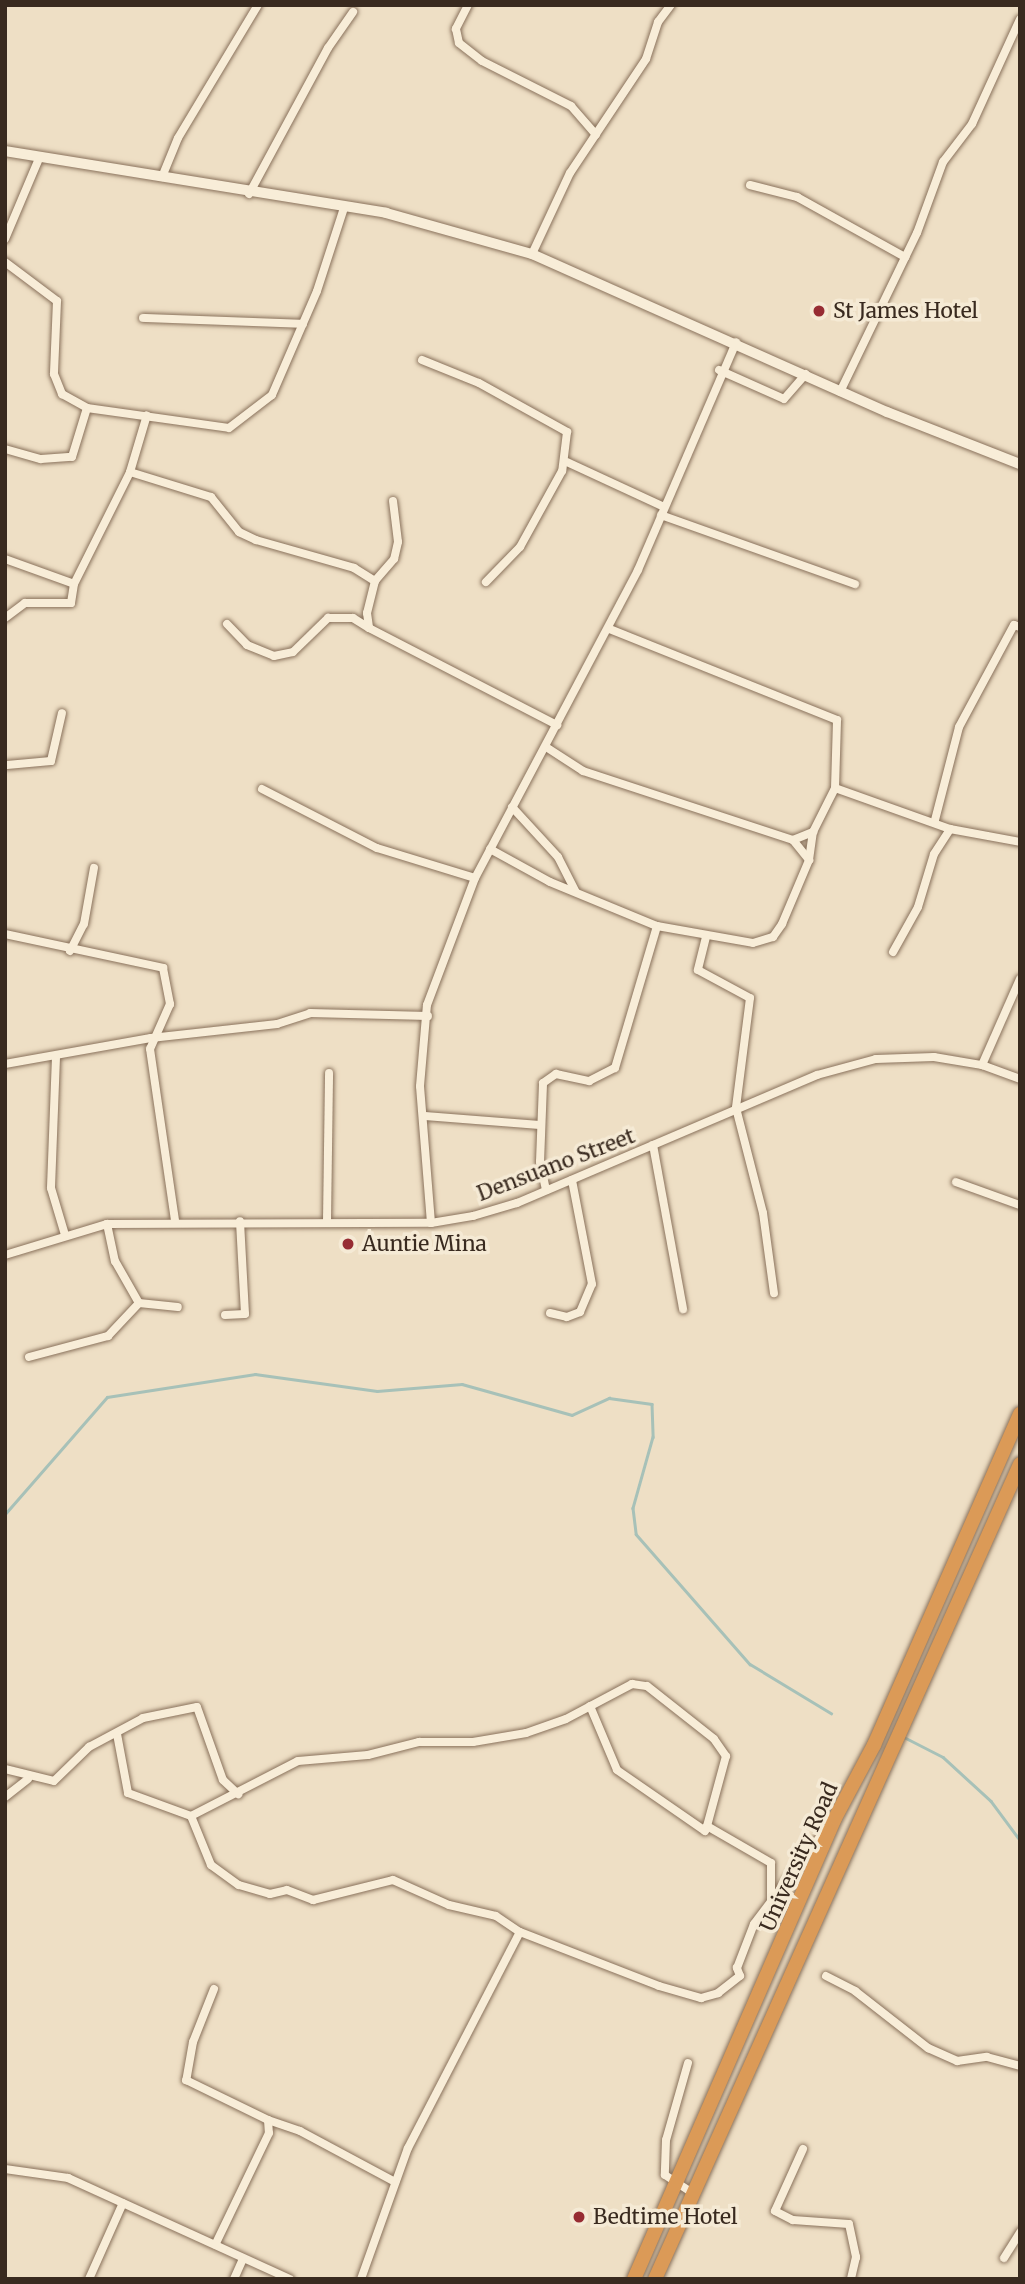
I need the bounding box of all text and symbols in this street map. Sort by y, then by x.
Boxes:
place label: St James Hotel [833,298,978,324]
marker: St James Hotel [811,303,827,319]
street label: Densuano Street [474,1123,638,1207]
place label: Auntie Mina [362,1231,487,1257]
marker: Auntie Mina [340,1236,356,1252]
street label: University Road [755,1779,843,1935]
place label: Bedtime Hotel [593,2204,737,2230]
marker: Bedtime Hotel [571,2209,587,2225]

